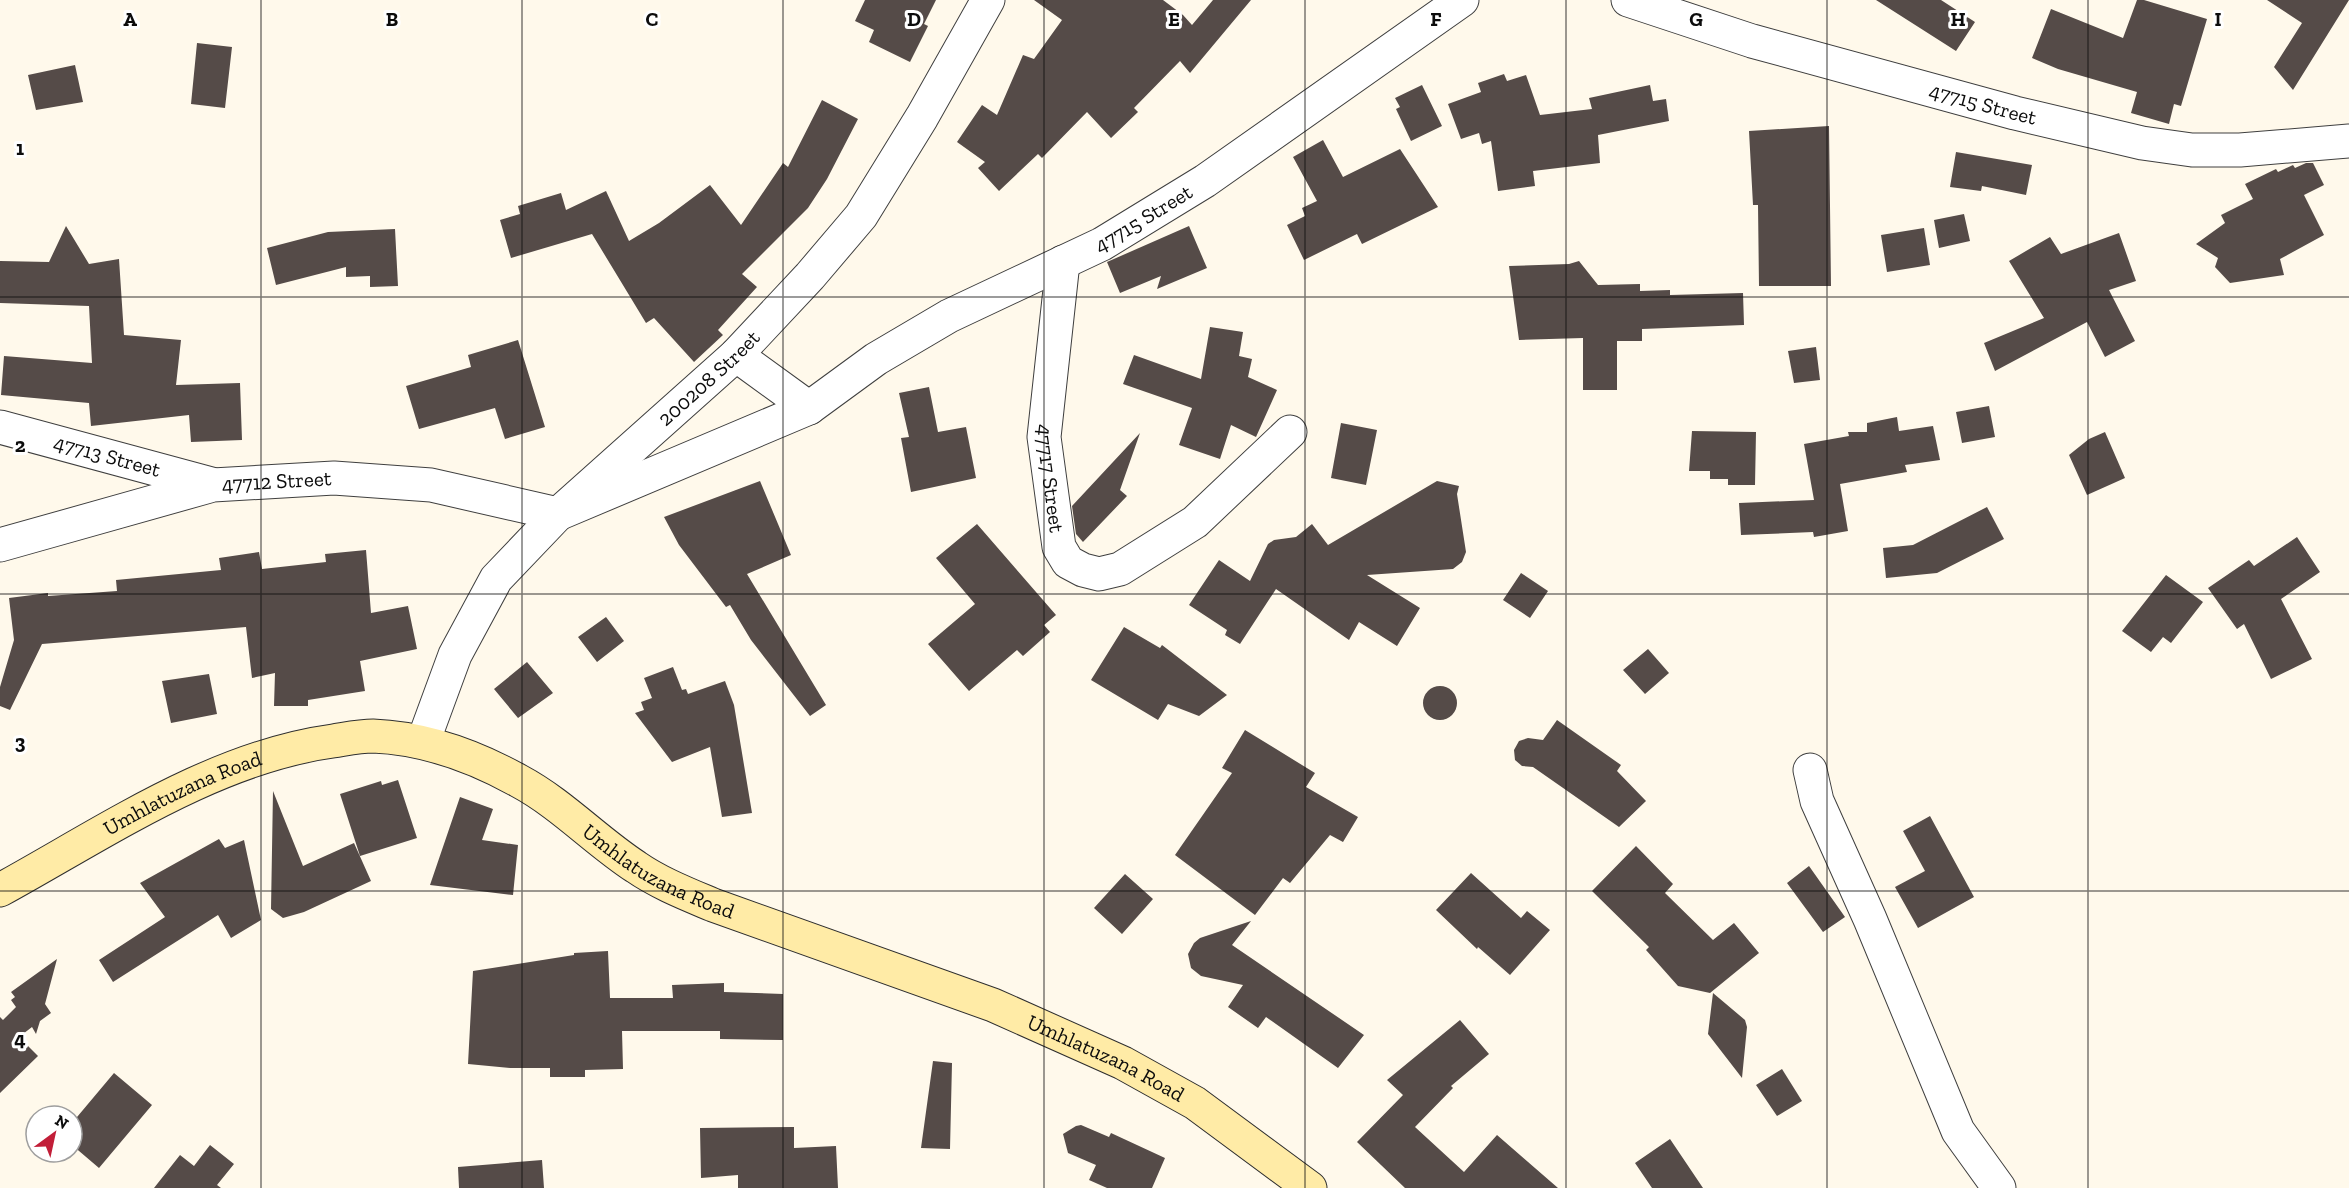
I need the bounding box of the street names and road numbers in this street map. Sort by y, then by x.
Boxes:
street label: 47715 Street [1927,77,2039,130]
street label: 47715 Street [1091,179,1197,258]
street label: 200208 Street [653,325,765,431]
street label: 47717 Street [1032,423,1070,534]
street label: 47713 Street [51,429,164,482]
street label: 47712 Street [221,465,332,496]
street label: Umhlatuzana Road [99,745,265,841]
street label: Umhlatuzana Road [578,818,738,924]
street label: Umhlatuzana Road [1023,1009,1189,1107]

